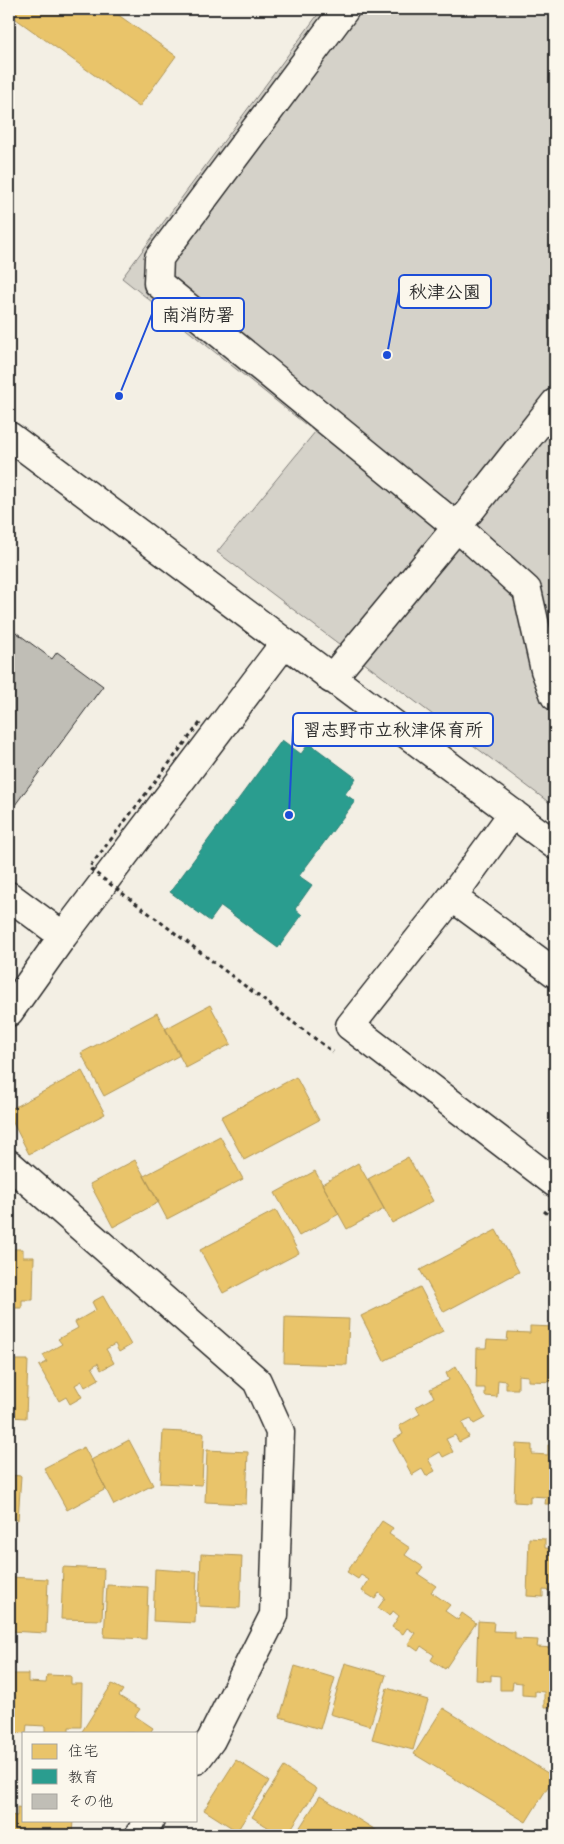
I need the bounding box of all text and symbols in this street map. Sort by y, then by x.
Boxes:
callout: 秋津公園 [399,275,491,308]
text: 秋津公園 [409,281,481,305]
callout: 南消防署 [152,298,244,331]
text: 南消防署 [162,304,234,328]
callout: 習志野市立秋津保育所 [293,713,493,746]
text: 習志野市立秋津保育所 [303,719,483,743]
legend [22,1732,198,1822]
text: 住宅 [68,1742,98,1762]
text: 教育 [68,1768,98,1788]
text: その他 [68,1792,113,1812]

